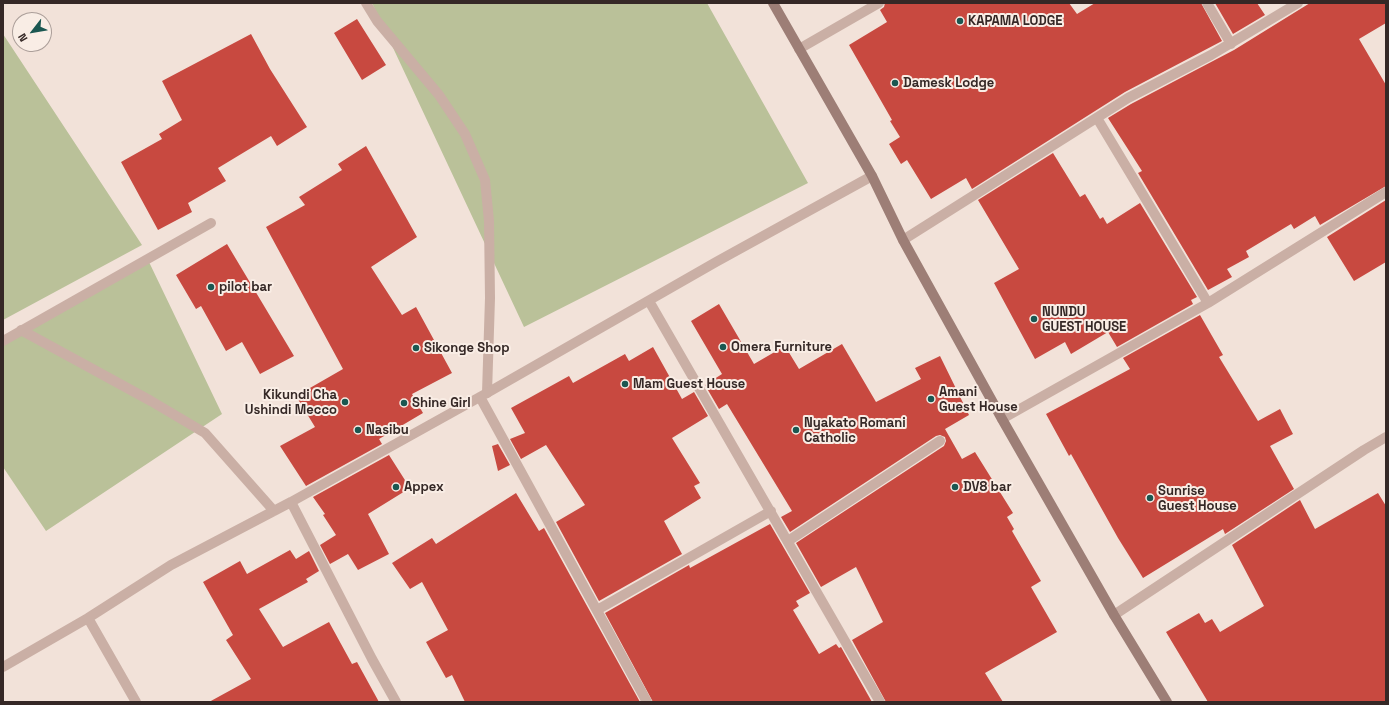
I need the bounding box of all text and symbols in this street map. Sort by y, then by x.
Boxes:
north arrow [12,12,52,52]
place label: KAPAMA LODGE [968,13,1062,29]
marker: KAPAMA LODGE [955,16,965,26]
text: N [15,31,30,44]
place label: Damesk Lodge [903,75,994,91]
marker: Damesk Lodge [890,78,900,88]
place label: pilot bar [219,279,272,295]
marker: pilot bar [206,282,216,292]
place label: NUNDU GUEST HOUSE [1042,304,1126,335]
marker: NUNDU GUEST HOUSE [1029,314,1039,324]
place label: Omera Furniture [731,339,832,355]
place label: Sikonge Shop [424,340,509,356]
marker: Omera Furniture [718,342,728,352]
marker: Sikonge Shop [411,343,421,353]
place label: Mam Guest House [633,376,745,392]
marker: Mam Guest House [620,379,630,389]
place label: Amani Guest House [939,384,1018,415]
place label: Kikundi Cha Ushindi Mecco [245,387,337,418]
marker: Amani Guest House [926,394,936,404]
place label: Shine Girl [412,395,471,411]
marker: Kikundi Cha Ushindi Mecco [340,397,350,407]
marker: Shine Girl [399,398,409,408]
place label: Nyakato Romani Catholic [804,415,906,446]
place label: Nasibu [366,422,409,438]
marker: Nasibu [353,425,363,435]
marker: Nyakato Romani Catholic [791,425,801,435]
place label: Appex [404,479,444,495]
place label: DV8 bar [963,479,1012,495]
marker: Appex [391,482,401,492]
marker: DV8 bar [950,482,960,492]
place label: Sunrise Guest House [1158,483,1237,514]
marker: Sunrise Guest House [1145,493,1155,503]

